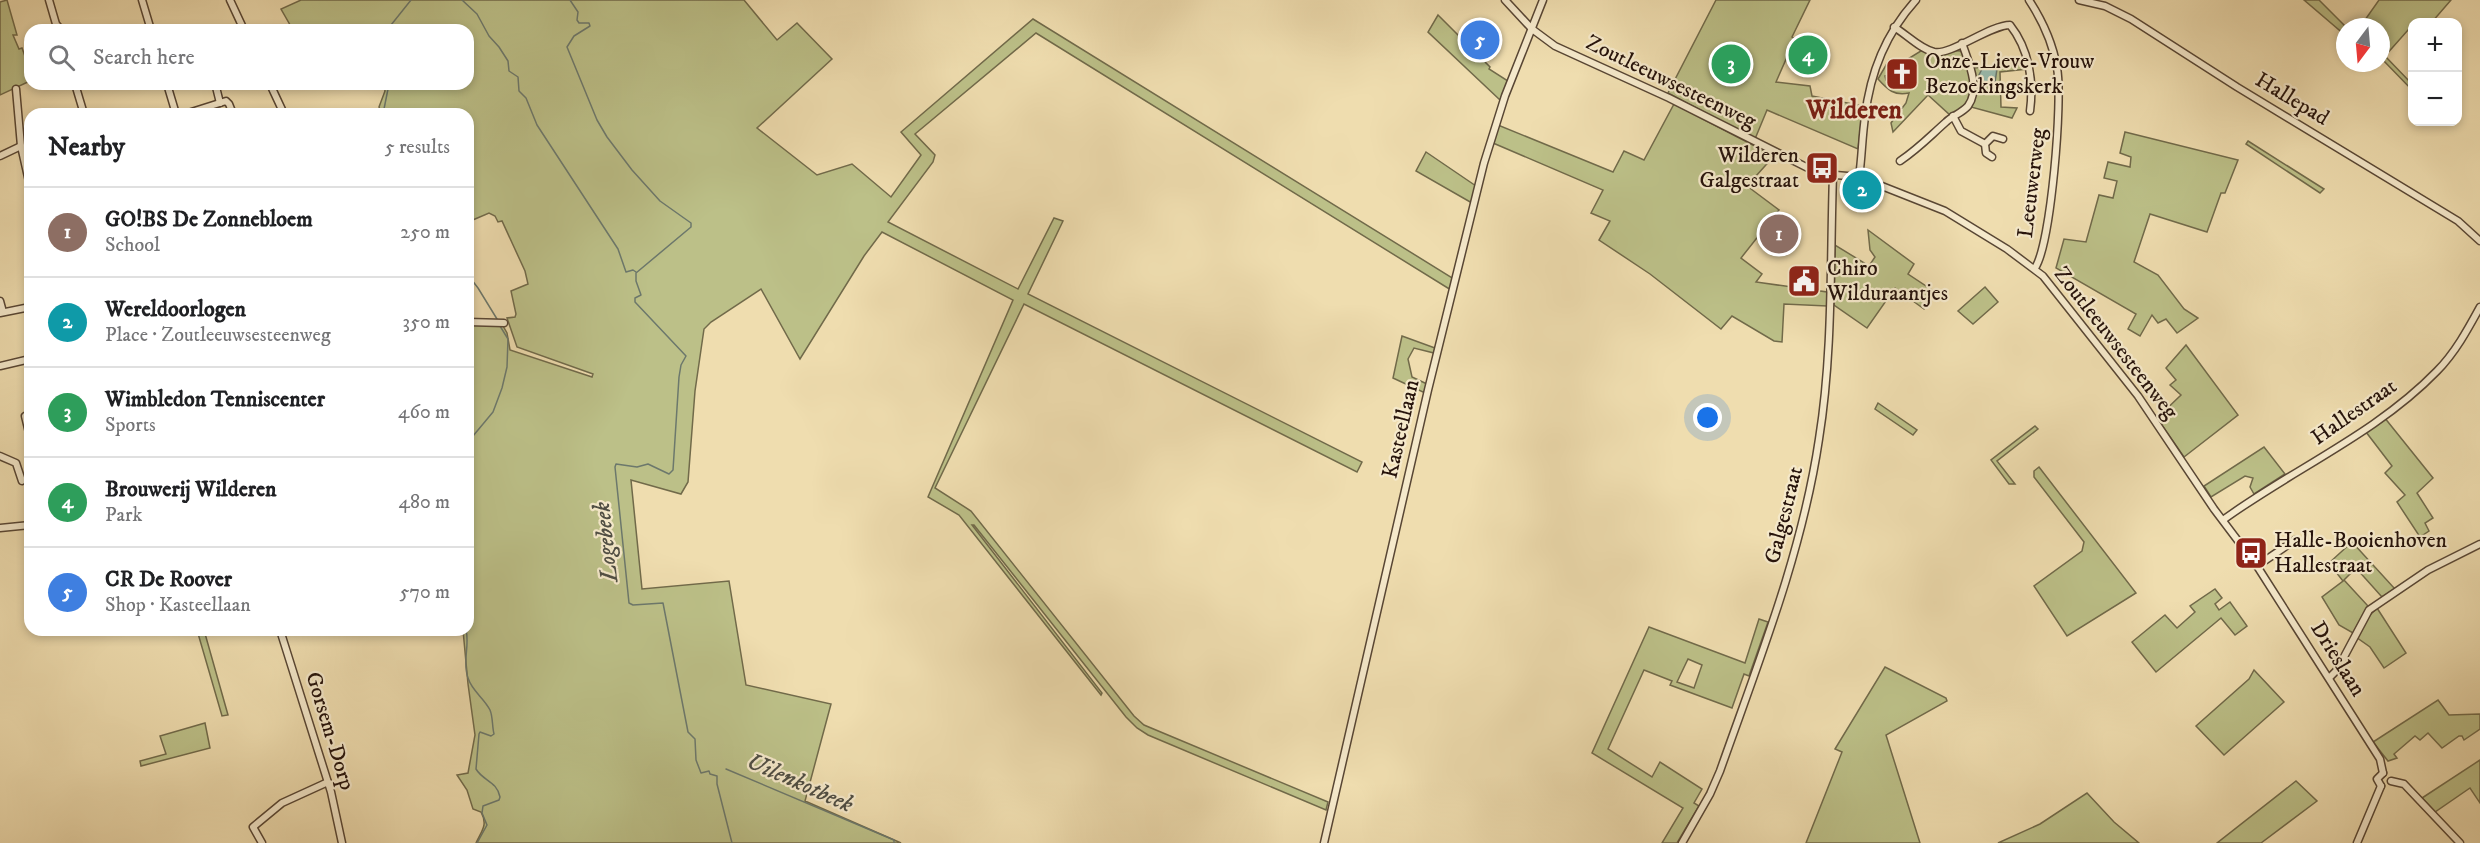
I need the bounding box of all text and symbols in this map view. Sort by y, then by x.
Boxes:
pin: 5 [1460,18,1500,63]
north arrow [2336,18,2390,72]
map controls [2408,18,2462,126]
button: + [2408,18,2462,72]
search box [24,24,474,90]
street label: Zoutleeuwsesteenweg [1581,29,1761,135]
pin: 4 [1788,32,1828,78]
icon: search [45,41,78,74]
pin: 3 [1712,42,1750,86]
text: Search here [93,44,195,71]
place label: Onze-Lieve-Vrouw Bezoekingskerk [1925,48,2094,100]
church icon: Onze-Lieve-Vrouw Bezoekingskerk [1884,56,1920,92]
street label: Hallepad [2250,66,2334,132]
button: − [2408,72,2462,126]
district label: Wilderen [1805,94,1902,127]
street label: Leeuwerweg [2012,126,2052,239]
text: Nearby [48,131,125,164]
text: 5 results [385,135,450,160]
place label: Wilderen Galgestraat [1700,142,1799,194]
bus stop icon: Wilderen Galgestraat [1804,150,1840,186]
pin: 2 [1842,168,1882,213]
text: GO!BS De Zonnebloem [105,206,313,233]
pin: 1 [1760,212,1798,256]
text: 1 [64,220,71,245]
text: 250 m [400,220,450,245]
text: School [105,233,160,258]
place label: Chiro Wilduraantjes [1826,255,1948,307]
street label: Zoutleeuwsesteenweg [2048,261,2184,425]
public building icon: Chiro Wilduraantjes [1786,263,1822,299]
text: Wereldoorlogen [105,296,246,323]
text: 2 [63,310,72,335]
text: 350 m [403,310,450,335]
text: Place · Zoutleeuwsesteenweg [105,323,331,348]
street label: Hallestraat [2306,373,2402,451]
street label: Kasteellaan [1377,376,1426,481]
text: Wimbledon Tenniscenter [105,386,325,413]
text: 3 [64,400,71,425]
text: 460 m [398,400,450,425]
your location [1693,403,1722,432]
text: Sports [105,413,156,438]
street label: Galgestraat [1759,463,1809,567]
text: Brouwerij Wilderen [105,476,277,503]
text: 4 [62,490,73,515]
text: 480 m [398,490,450,515]
water label: Logebeek [587,500,625,586]
text: Park [105,503,142,528]
place label: Halle-Booienhoven Hallestraat [2274,527,2447,579]
bus stop icon: Halle-Booienhoven Hallestraat [2233,535,2269,571]
text: CR De Roover [105,566,232,593]
text: 5 [63,580,72,605]
text: 570 m [399,580,450,605]
text: Shop · Kasteellaan [105,593,251,618]
street label: Drieslaan [2304,616,2372,702]
street label: Gorsem-Dorp [299,669,361,793]
water label: Uilenkotbeek [742,746,858,820]

